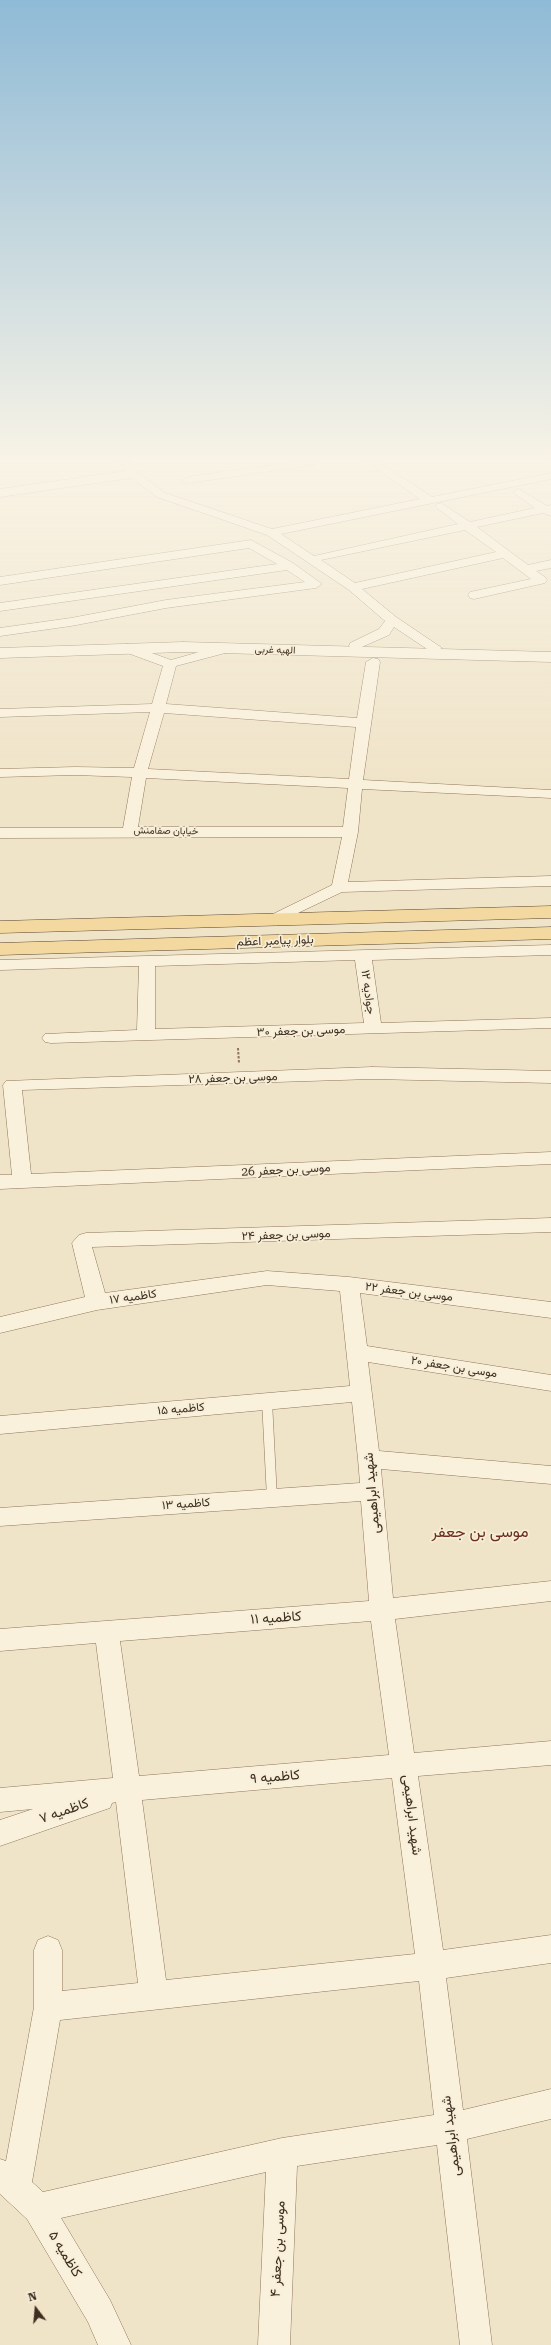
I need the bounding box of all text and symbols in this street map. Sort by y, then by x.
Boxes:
street label: الهیه غربی [254,643,296,657]
street label: خیابان صفامنش [133,824,199,838]
street label: بلوار پیامبر اعظم [236,932,314,950]
street label: جوادیه ۱۲ [358,969,378,1015]
street label: موسی بن جعفر ۳۰ [256,1022,346,1040]
street label: موسی بن جعفر ۲۸ [188,1069,278,1087]
street label: موسی بن جعفر 26 [241,1160,331,1180]
street label: موسی بن جعفر ۲۴ [241,1226,331,1244]
street label: موسی بن جعفر ۲۲ [364,1279,454,1305]
street label: کاظمیه ۱۷ [109,1287,157,1307]
street label: موسی بن جعفر ۲۰ [410,1353,498,1381]
street label: کاظمیه ۱۵ [157,1400,205,1418]
street label: شهید ابراهیمی [360,1452,384,1534]
street label: کاظمیه ۱۳ [161,1495,211,1513]
district label: موسی بن جعفر [431,1522,529,1542]
street label: کاظمیه ۱۱ [250,1608,302,1628]
street label: کاظمیه ۹ [250,1766,300,1788]
street label: شهید ابراهیمی [399,1774,425,1856]
street label: کاظمیه ۷ [37,1795,91,1827]
street label: شهید ابراهیمی [438,2095,464,2177]
street label: موسی بن جعفر ۴ [267,2200,289,2298]
street label: کاظمیه ۵ [45,2228,85,2280]
north arrow [16,2289,56,2329]
text: N [27,2290,38,2304]

